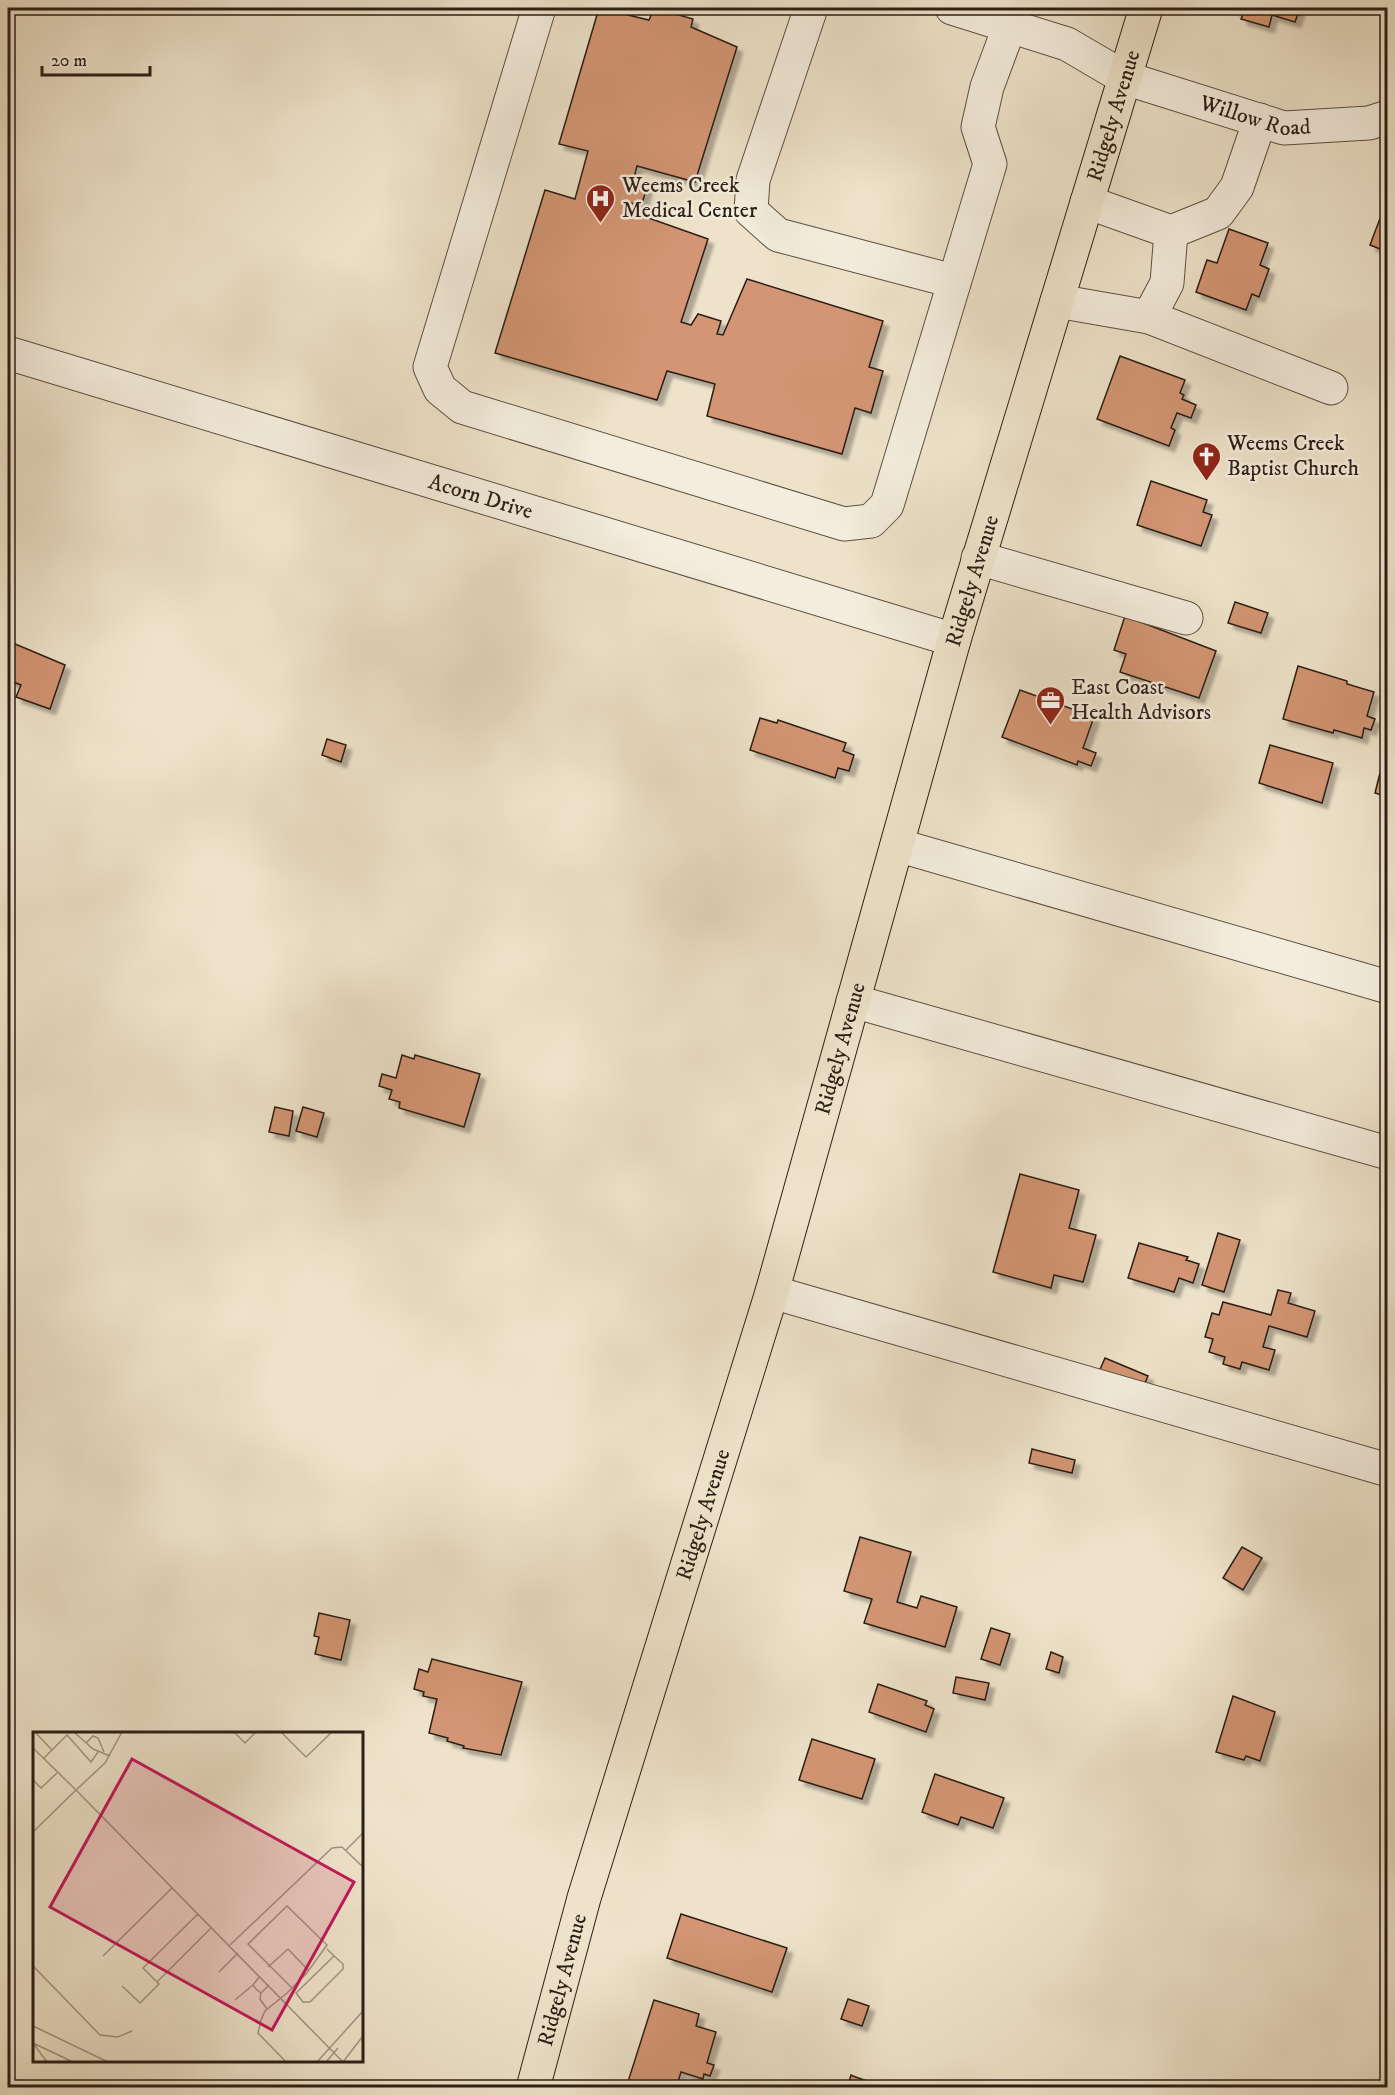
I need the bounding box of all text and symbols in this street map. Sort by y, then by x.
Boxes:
scale bar [42,39,150,77]
street label: Ridgely Avenue [1081,47,1146,185]
text: 20 m [51,50,87,72]
street label: Willow Road [1196,89,1311,142]
place label: Weems Creek Medical Center [621,172,758,224]
hospital icon: Weems Creek Medical Center [585,182,617,224]
place label: Weems Creek Baptist Church [1226,430,1359,482]
church icon: Weems Creek Baptist Church [1190,440,1222,482]
street label: Acorn Drive [425,468,536,525]
street label: Ridgely Avenue [939,512,1005,650]
place label: East Coast Health Advisors [1071,674,1211,726]
office icon: East Coast Health Advisors [1034,684,1066,726]
street label: Ridgely Avenue [809,979,871,1118]
street label: Ridgely Avenue [670,1446,736,1584]
inset map [33,1732,363,2062]
street label: Ridgely Avenue [531,1911,593,2049]

